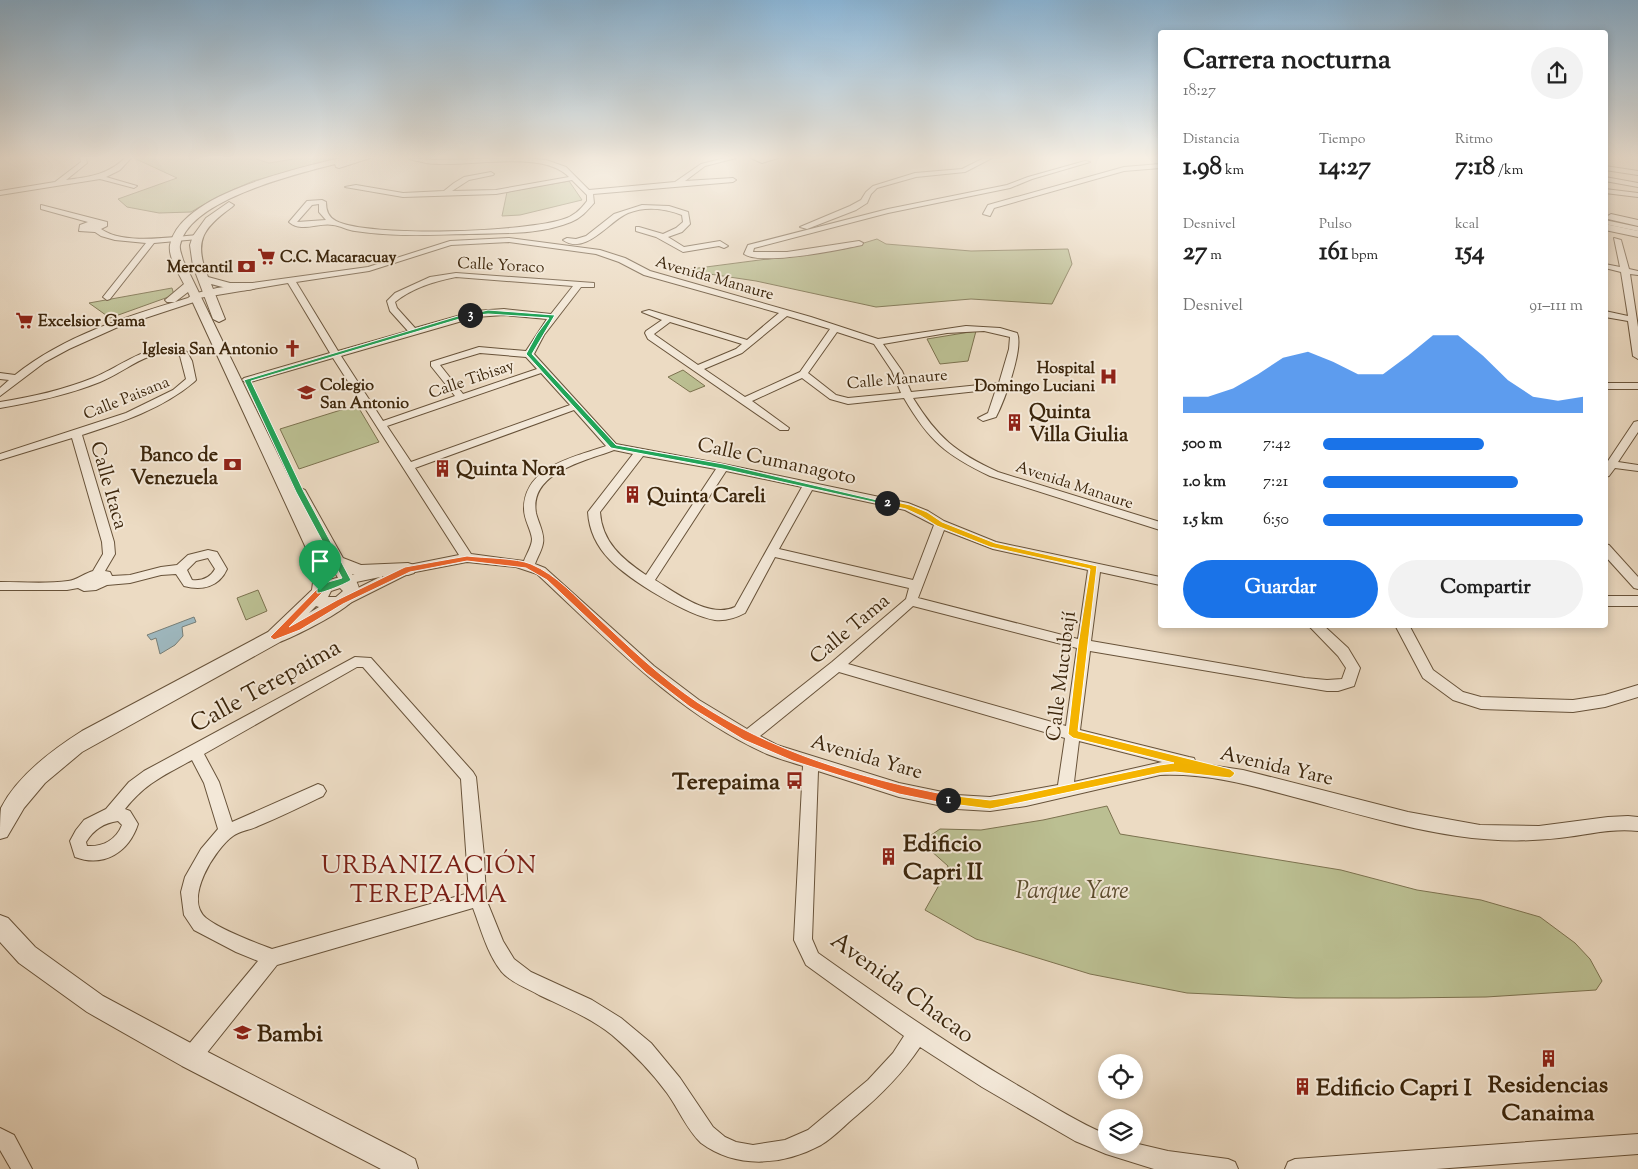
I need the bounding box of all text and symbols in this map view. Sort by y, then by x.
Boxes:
text: Carrera nocturna [1183,41,1391,81]
button: share [1531,47,1583,99]
text: 18:27 [1183,80,1216,103]
text: Distancia [1183,130,1240,150]
text: Tiempo [1319,130,1365,150]
text: Ritmo [1455,130,1493,150]
text: 1.98 [1183,150,1222,186]
text: 14:27 [1319,150,1371,186]
text: 7:18 [1455,150,1495,186]
text: km [1222,161,1244,181]
text: /km [1495,161,1523,181]
text: Desnivel [1183,215,1236,235]
text: Pulso [1319,215,1352,235]
text: kcal [1455,215,1479,235]
text: 27 [1183,235,1207,271]
text: 161 [1319,235,1348,271]
text: 154 [1455,235,1485,271]
supermarket icon: C.C. Macaracuay [256,246,276,266]
text: m [1207,246,1222,266]
text: bpm [1348,246,1378,266]
place label: C.C. Macaracuay [280,247,396,270]
street label: Avenida Manaure [652,251,776,307]
street label: Calle Yoraco [457,253,545,280]
bank icon: Mercantil [237,256,257,276]
place label: Mercantil [167,257,234,280]
text: Desnivel [1183,295,1243,318]
text: 91–111 m [1529,295,1583,318]
pin: 3 [458,302,482,328]
text: 3 [468,305,473,325]
supermarket icon: Excelsior Gama [14,310,34,330]
place label: Excelsior Gama [38,311,146,334]
church icon: Iglesia San Antonio [282,338,302,358]
place label: Iglesia San Antonio [143,339,278,362]
street label: Calle Tibisay [426,355,518,406]
place label: Hospital Domingo Luciani [975,358,1096,399]
street label: Calle Manaure [846,365,949,396]
hospital icon: Hospital Domingo Luciani [1099,366,1119,386]
street label: Calle Paisana [80,371,174,427]
place label: Colegio San Antonio [320,375,409,416]
school or university icon: Colegio San Antonio [296,383,316,403]
place label: Quinta Villa Giulia [1029,399,1129,451]
building icon: Quinta Villa Giulia [1005,412,1025,432]
street label: Calle Cumanagoto [694,431,859,493]
text: 500 m [1183,433,1222,456]
text: 7:42 [1263,433,1291,456]
street label: Calle Itaca [81,438,134,533]
place label: Banco de Venezuela [130,442,219,494]
bank icon: Banco de Venezuela [222,455,242,475]
place label: Quinta Nora [456,456,566,485]
street label: Avenida Manaure [1012,456,1136,516]
building icon: Quinta Nora [432,458,452,478]
text: 1.0 km [1183,471,1226,494]
text: 7:21 [1263,471,1288,494]
place label: Quinta Careli [647,483,766,512]
building icon: Quinta Careli [623,485,643,505]
pin: 2 [874,490,900,516]
text: 2 [884,493,891,513]
text: 1.5 km [1183,509,1223,532]
text: 6:50 [1263,509,1289,532]
pin [299,540,341,591]
icon: arrive [306,547,334,575]
button: Guardar [1183,560,1378,618]
button: Compartir [1388,560,1583,618]
street label: Calle Tama [804,588,897,672]
street label: Calle Mucubají [1040,609,1085,743]
street label: Calle Terepaima [184,631,347,742]
street label: Avenida Yare [807,729,926,788]
street label: Avenida Yare [1217,740,1336,795]
place label: Terepaima [672,766,781,800]
bus stop icon: Terepaima [784,771,804,791]
pin: 1 [936,788,960,812]
text: 1 [946,790,951,810]
place label: Edificio Capri II [903,828,983,890]
building icon: Edificio Capri II [879,847,899,867]
district label: URBANIZACIÓN TEREPAIMA [321,849,537,914]
park label: Parque Yare [1015,875,1129,909]
street label: Avenida Chacao [823,925,981,1053]
place label: Bambi [257,1018,323,1052]
school or university icon: Bambi [233,1023,253,1043]
building icon: Residencias Canaima [1538,1048,1558,1068]
map controls [1098,1054,1143,1154]
button: locate [1098,1054,1143,1099]
place label: Residencias Canaima [1488,1069,1608,1131]
place label: Edificio Capri I [1316,1072,1472,1106]
building icon: Edificio Capri I [1292,1077,1312,1097]
button: layers [1098,1109,1143,1154]

